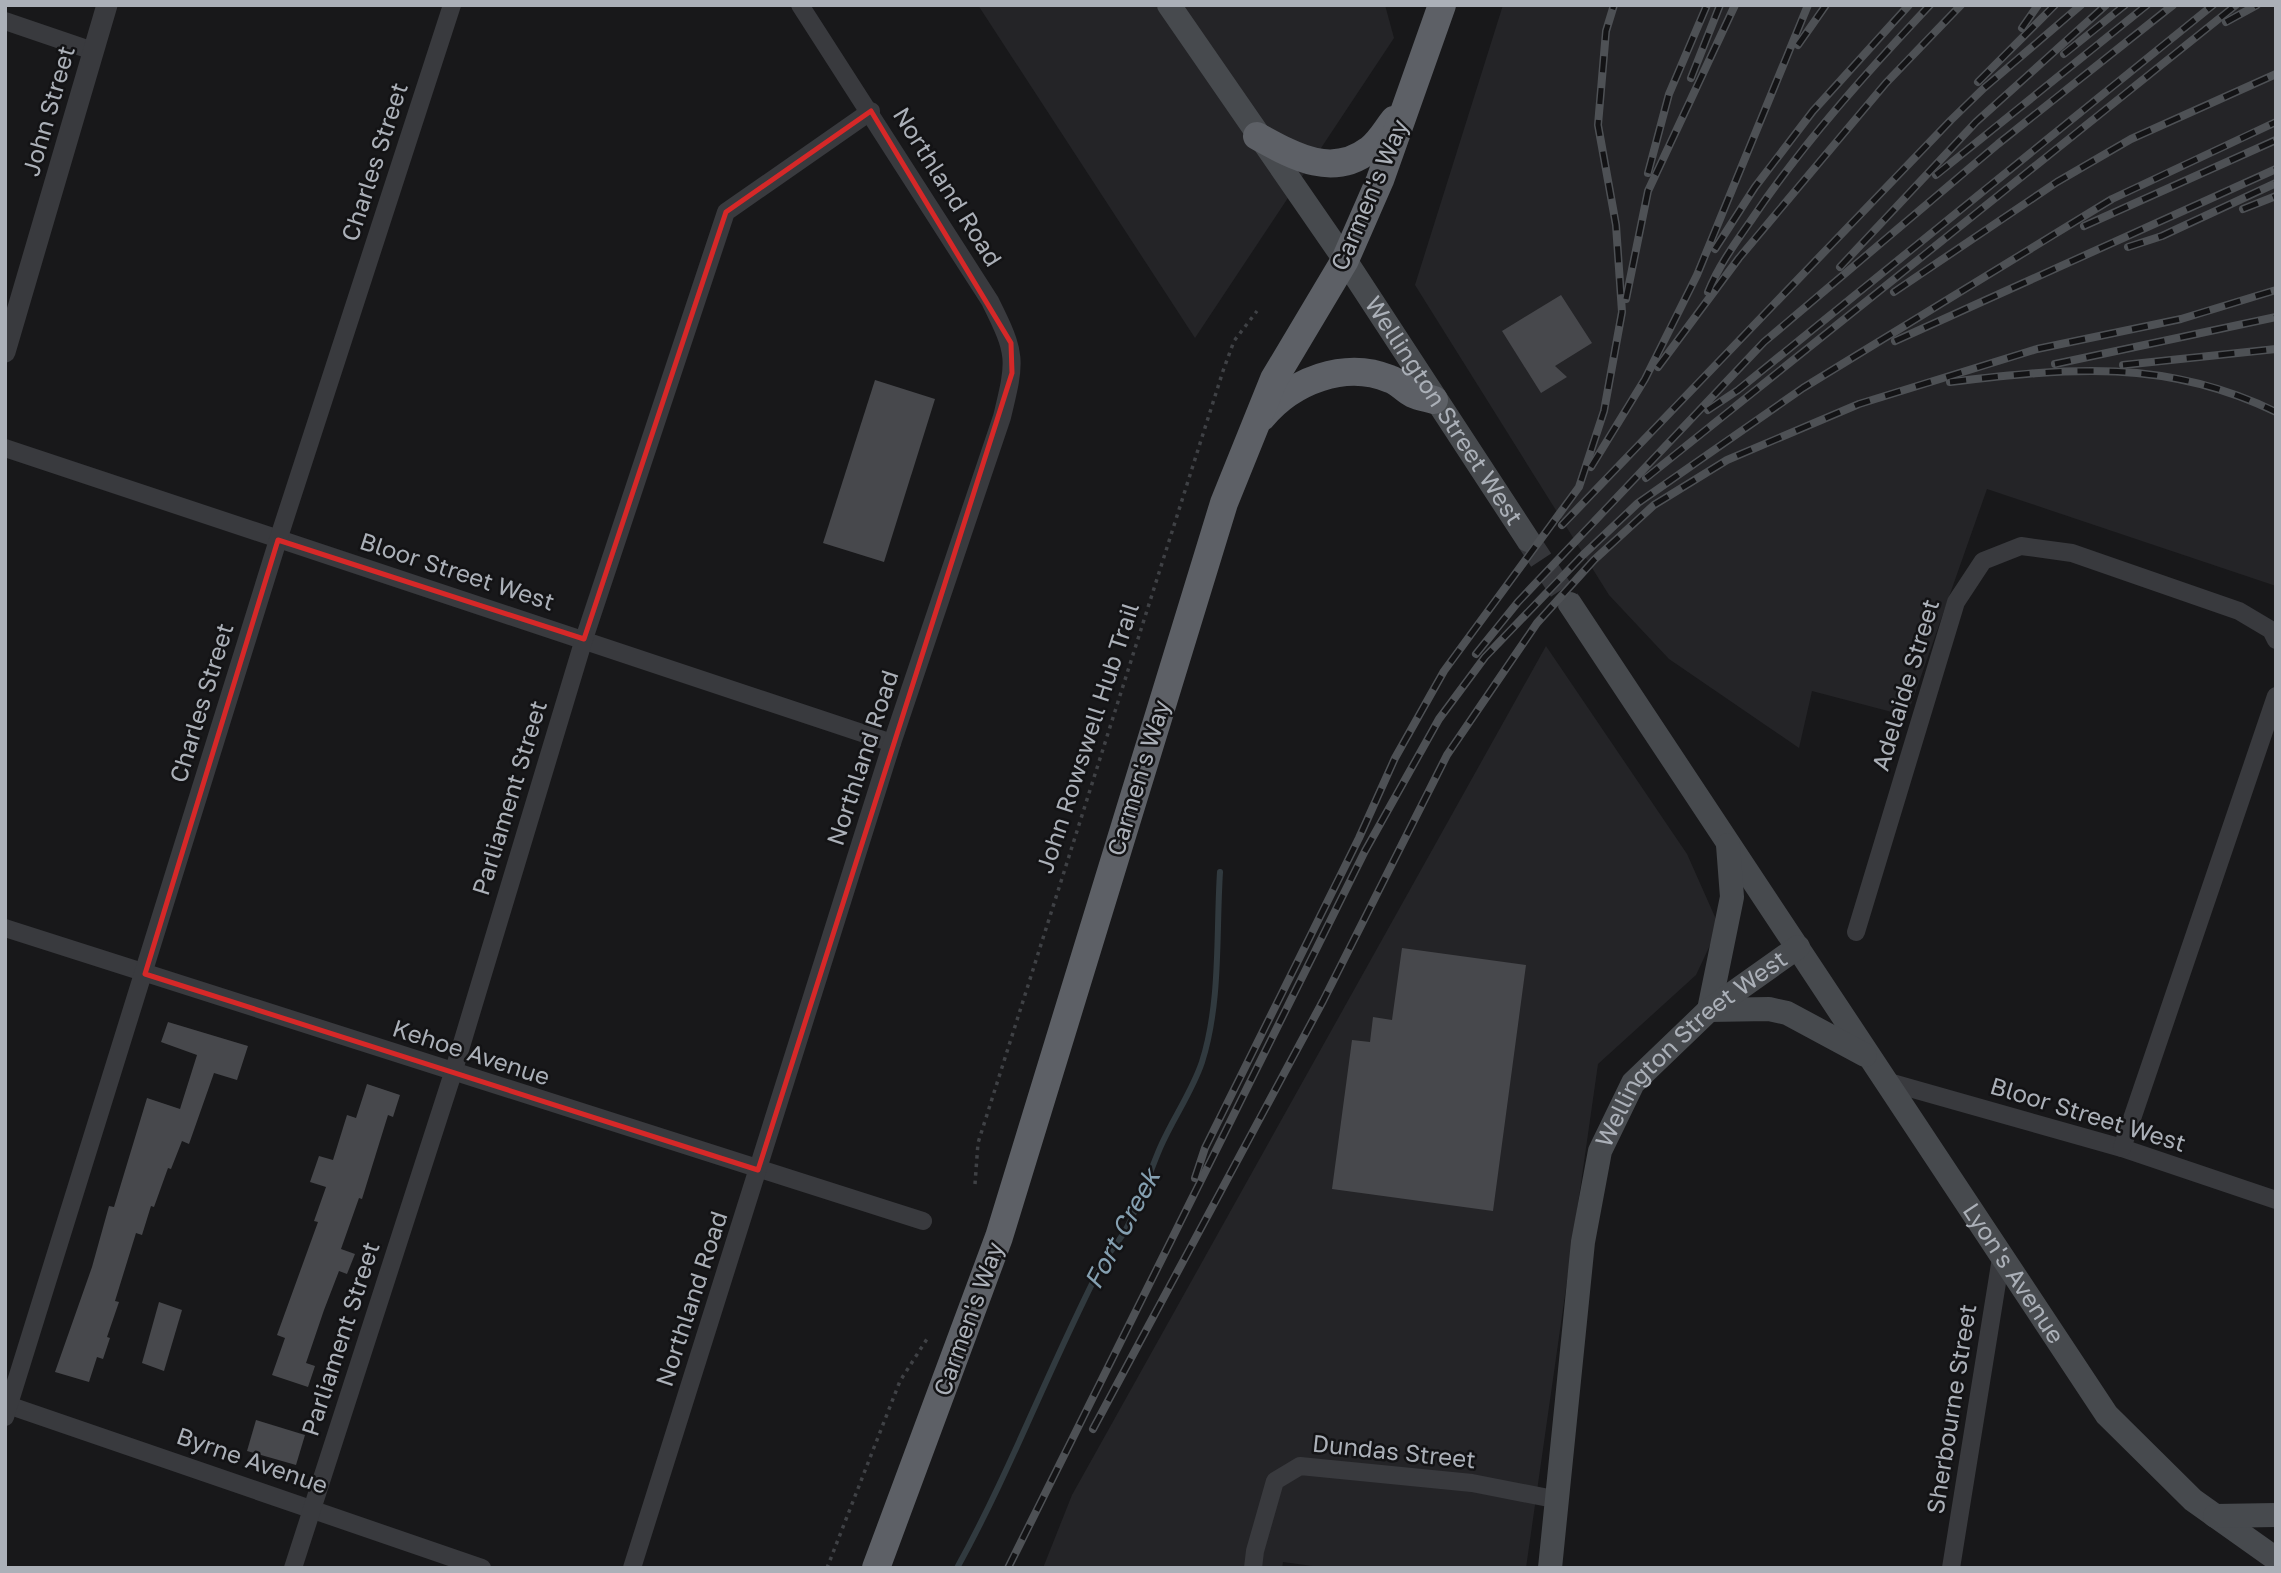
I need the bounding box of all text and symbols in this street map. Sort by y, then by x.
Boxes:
street label: John Street [15,42,80,179]
street label: Charles Street [334,79,413,245]
street label: Northland Road [888,101,1009,271]
street label: Carmen's Way [1324,114,1414,274]
street label: Wellington Street West [1359,290,1530,530]
street label: Bloor Street West [356,525,558,616]
street label: Adelaide Street [1865,595,1944,774]
street label: John Rowswell Hub Trail [1029,598,1144,877]
street label: Charles Street [163,619,239,786]
street label: Northland Road [820,666,904,849]
street label: Carmen's Way [1100,696,1175,859]
street label: Parliament Street [465,697,552,899]
street label: Wellington Street West [1588,943,1792,1151]
street label: Kehoe Avenue [389,1012,554,1091]
street label: Bloor Street West [1987,1070,2190,1157]
water label: Fort Creek [1077,1162,1167,1294]
street label: Lyon's Avenue [1958,1197,2072,1348]
street label: Northland Road [649,1207,733,1390]
street label: Parliament Street [295,1238,385,1439]
street label: Carmen's Way [926,1238,1009,1399]
street label: Sherbourne Street [1920,1302,1981,1516]
street label: Byrne Avenue [173,1420,332,1499]
street label: Dundas Street [1311,1428,1477,1474]

